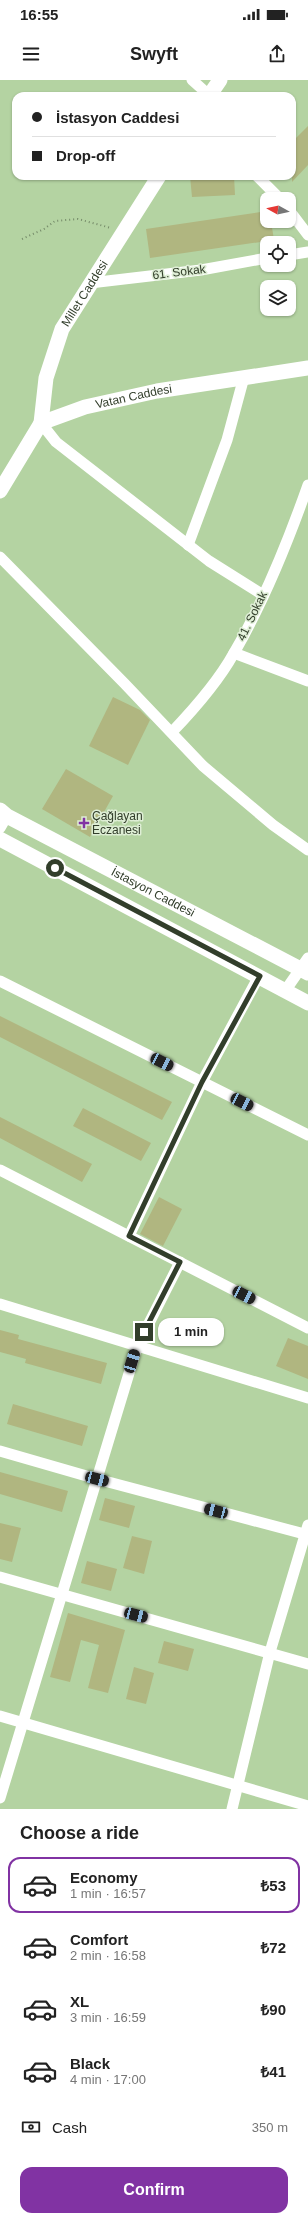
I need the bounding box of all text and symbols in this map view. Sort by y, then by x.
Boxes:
text: 16:55 [20,6,58,23]
icon: menu [20,43,42,65]
icon: share [266,43,288,65]
text: Swyft [130,44,178,64]
text: İstasyon Caddesi [56,109,179,126]
text: Drop-off [56,147,115,164]
north arrow [260,192,296,228]
map controls [260,192,296,316]
button: locate [260,236,296,272]
street label: Millet Caddesi [58,258,111,329]
street label: 61. Sokak [152,262,207,282]
button: layers [260,280,296,316]
street label: Vatan Caddesi [94,382,173,411]
street label: 41. Sokak [234,588,270,643]
place label: Çağlayan Eczanesi [92,809,143,837]
marker: Çağlayan Eczanesi [79,818,89,828]
route start [46,859,64,877]
street label: İstasyon Caddesi [109,865,197,920]
car [149,1051,175,1073]
car [229,1091,255,1113]
car [231,1284,257,1306]
callout: 1 min [158,1318,224,1346]
route end [135,1323,153,1341]
text: 1 min [174,1324,208,1339]
car [123,1348,141,1374]
car [84,1470,110,1488]
car [203,1502,229,1520]
car [123,1606,149,1624]
text: Choose a ride [20,1823,139,1843]
icon: car [22,1867,58,1903]
text: Economy [70,1869,138,1886]
text: ₺53 [261,1877,286,1894]
text: 1 min · 16:57 [70,1886,146,1901]
icon: car [22,1929,58,1965]
text: Comfort [70,1931,128,1948]
text: ₺72 [261,1939,286,1956]
text: 2 min · 16:58 [70,1948,146,1963]
icon: car [22,1991,58,2027]
text: XL [70,1993,89,2010]
text: ₺90 [261,2001,286,2018]
text: 3 min · 16:59 [70,2010,146,2025]
icon: car [22,2053,58,2089]
text: Black [70,2055,110,2072]
text: ₺41 [261,2063,286,2080]
text: 4 min · 17:00 [70,2072,146,2087]
icon: cash [20,2116,42,2138]
text: Cash [52,2119,87,2136]
text: 350 m [252,2120,288,2135]
button: Confirm [20,2167,288,2213]

